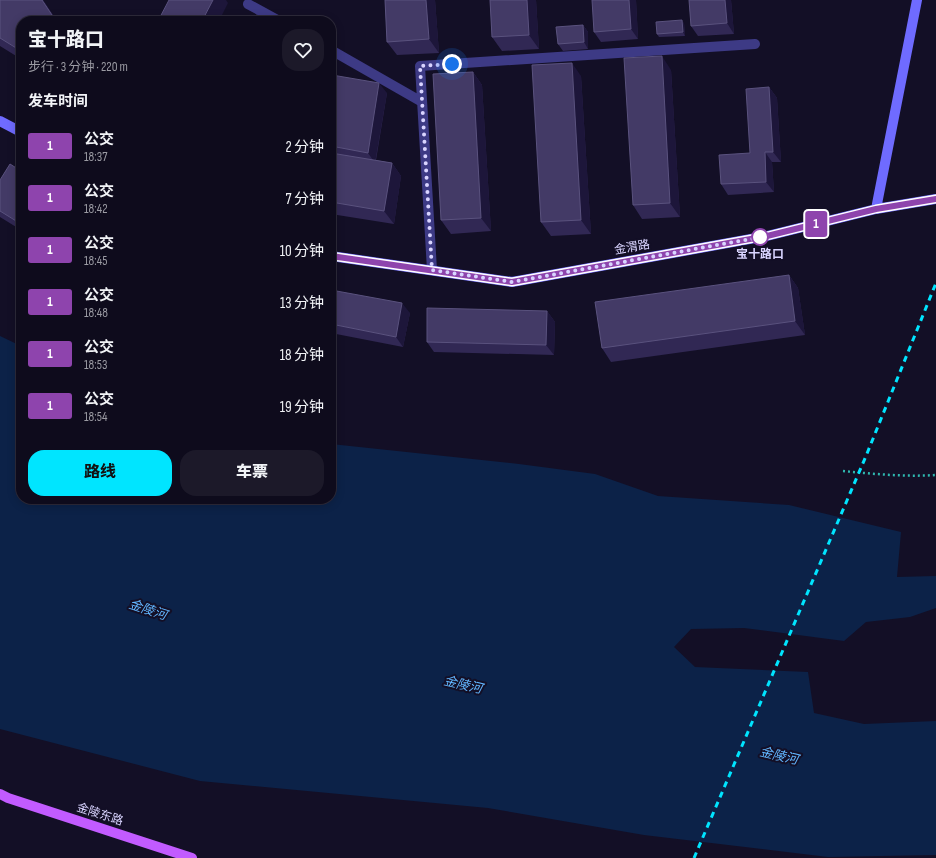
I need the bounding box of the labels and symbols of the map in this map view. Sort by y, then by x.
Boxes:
your location [442,54,462,74]
line badge: 1 [803,211,829,237]
marker: 宝十路口 [751,228,769,246]
street label: 金渭路 [613,237,651,258]
place label: 宝十路口 [736,247,784,262]
water label: 金陵河 [127,596,172,625]
water label: 金陵河 [442,673,486,698]
water label: 金陵河 [758,744,802,769]
street label: 金陵东路 [75,800,125,829]

